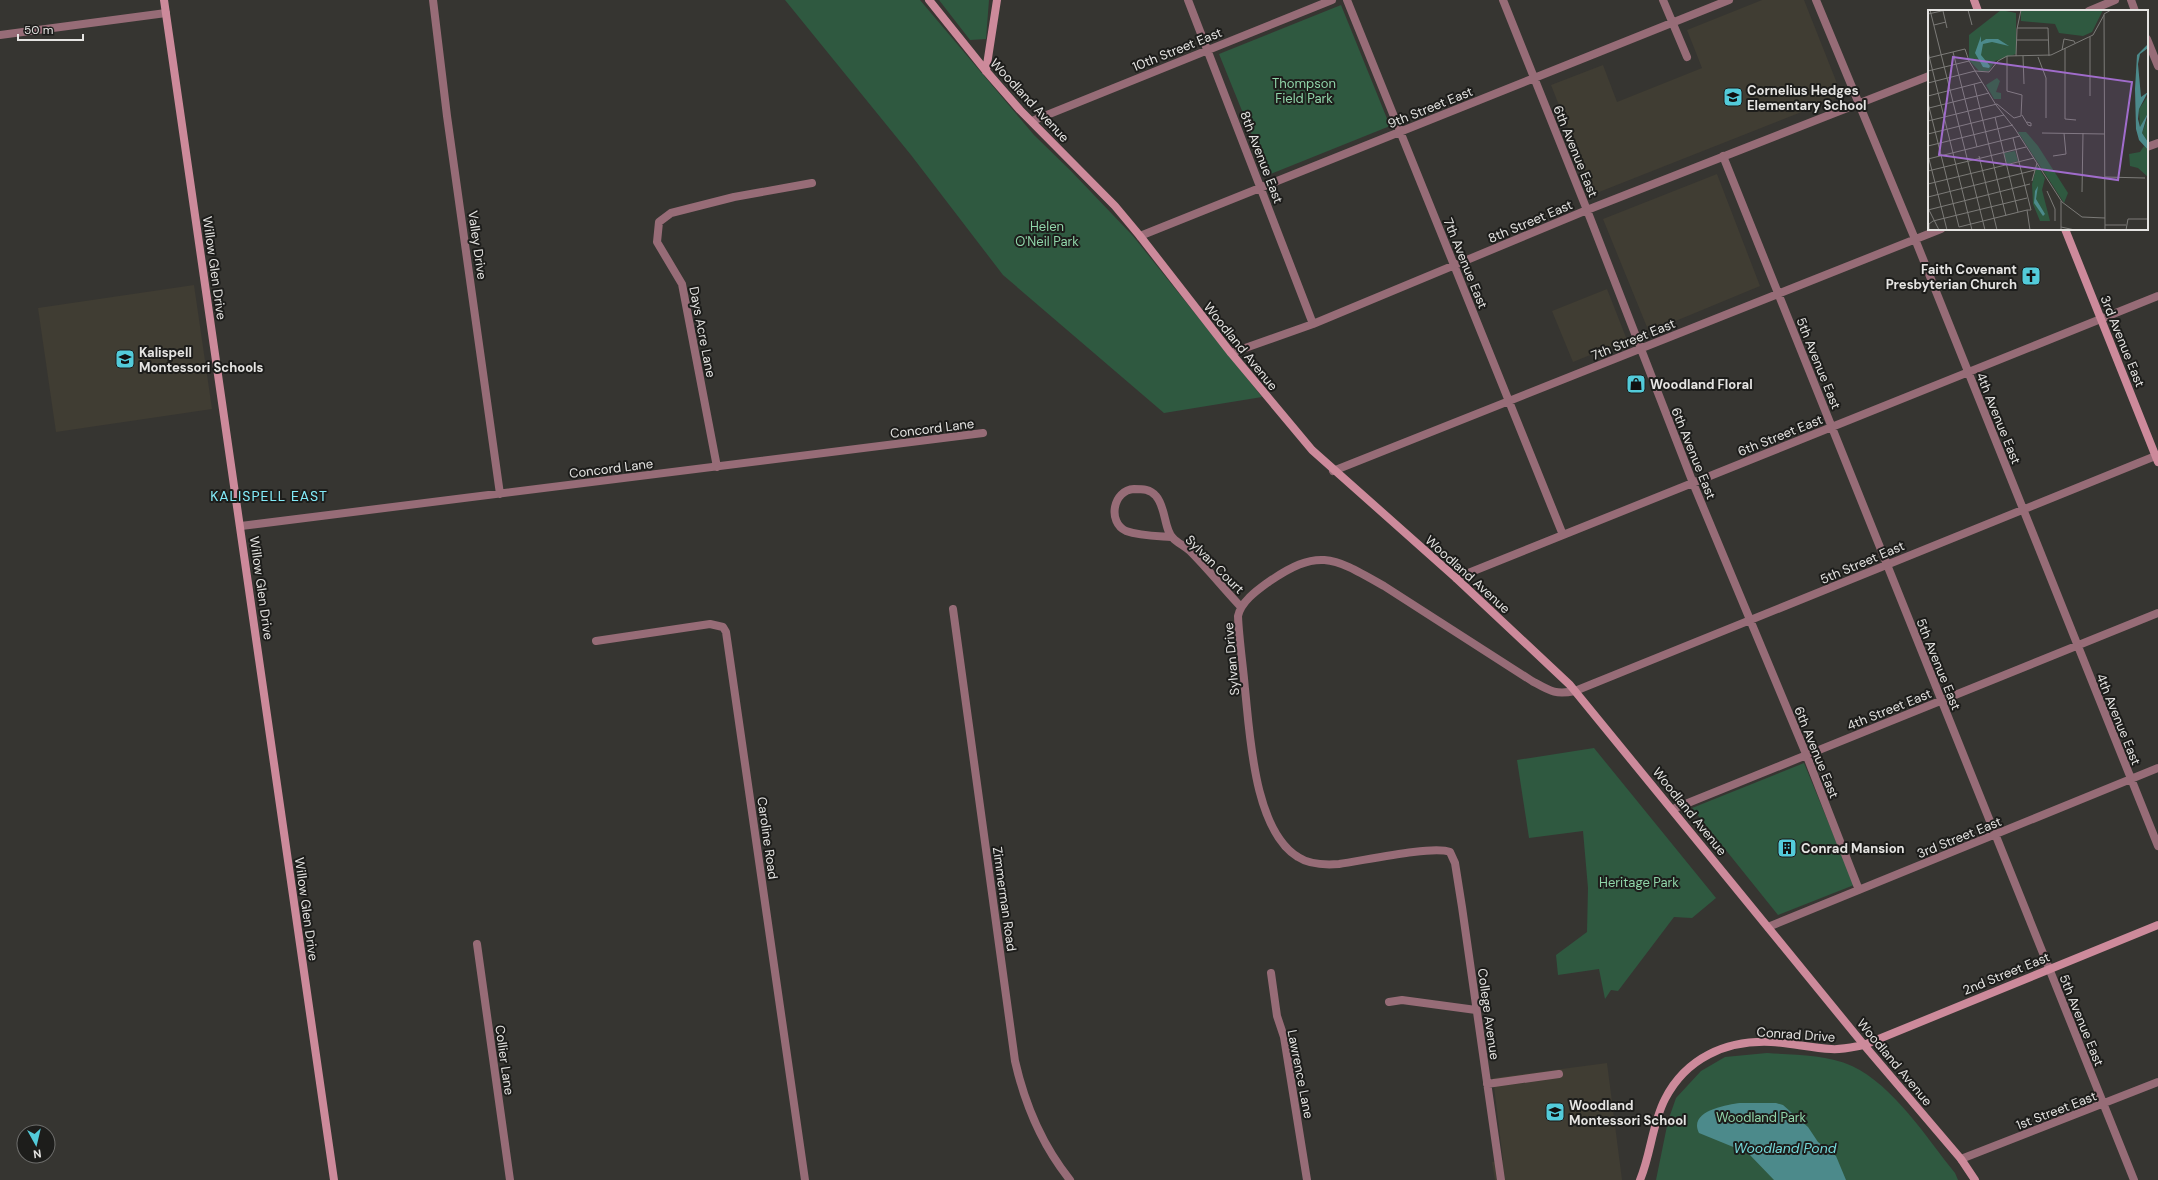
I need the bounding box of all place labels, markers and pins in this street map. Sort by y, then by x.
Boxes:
place label: Cornelius Hedges Elementary School [1747,82,1867,114]
school or university icon: Cornelius Hedges Elementary School [1722,86,1744,108]
place label: Faith Covenant Presbyterian Church [1886,261,2017,293]
church icon: Faith Covenant Presbyterian Church [2020,265,2042,287]
place label: Kalispell Montessori Schools [139,344,264,376]
school or university icon: Kalispell Montessori Schools [114,348,136,370]
shop icon: Woodland Floral [1625,373,1647,395]
place label: Woodland Floral [1650,376,1753,393]
building icon: Conrad Mansion [1776,837,1798,859]
place label: Conrad Mansion [1801,840,1905,857]
place label: Woodland Montessori School [1569,1097,1687,1129]
school or university icon: Woodland Montessori School [1544,1101,1566,1123]

